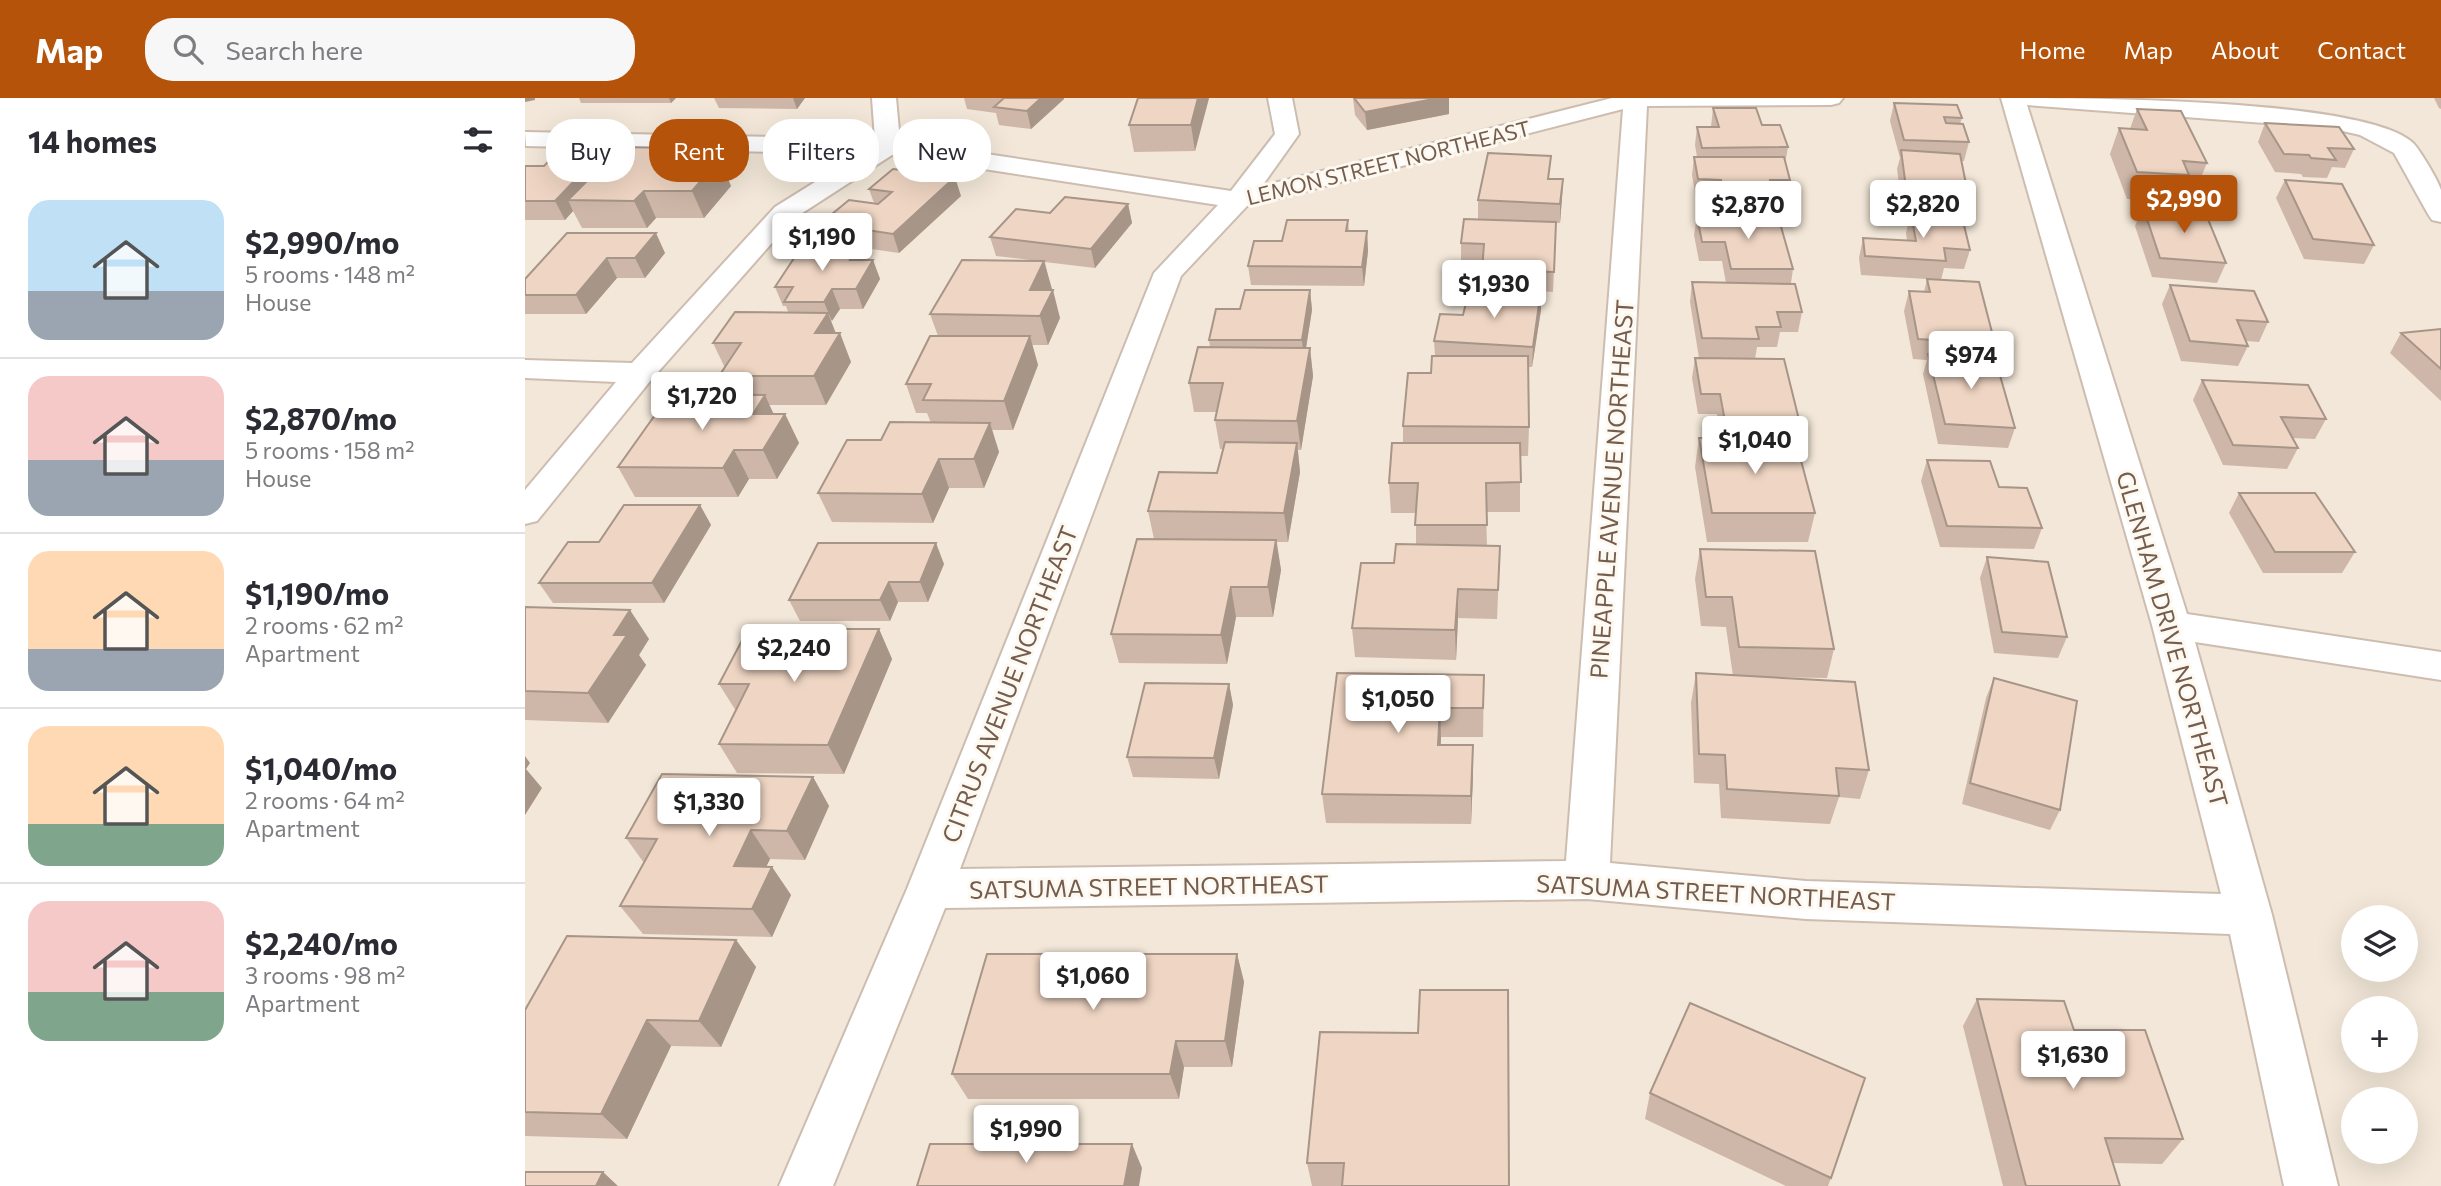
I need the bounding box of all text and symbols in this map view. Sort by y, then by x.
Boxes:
search box [145,18,635,81]
text: Map [35,29,103,70]
icon: search [169,30,207,68]
text: Search here [225,34,363,65]
text: Home [2020,35,2086,64]
text: Map [2124,35,2173,64]
text: About [2211,35,2279,64]
text: Contact [2317,35,2406,64]
street label: LEMON STREET NORTHEAST [1244,115,1532,209]
chip: Buy [546,119,635,182]
chip: Rent [649,119,749,182]
chip: Filters [763,119,879,182]
chip: New [893,119,991,182]
icon: filters [459,121,497,159]
text: 14 homes [28,122,157,159]
pin: $2,990 [2127,176,2241,235]
pin: $2,820 [1866,180,1980,240]
pin: $2,870 [1691,181,1805,241]
text: $2,990 [2146,184,2222,212]
text: $2,820 [1886,189,1960,217]
text: $2,870 [1711,190,1785,218]
pin: $1,190 [765,214,879,273]
text: $1,190 [788,222,856,250]
text: $2,990/mo [245,223,399,260]
icon: home [84,228,168,312]
text: 5 rooms · 148 m² [245,260,415,288]
pin: $1,930 [1437,260,1551,320]
text: $1,930 [1458,269,1530,297]
text: House [245,288,311,316]
street label: PINEAPPLE AVENUE NORTHEAST [1583,298,1639,680]
pin: $974 [1930,331,2012,391]
text: $974 [1945,340,1997,368]
pin: $1,720 [645,372,759,432]
text: $1,720 [667,381,737,409]
text: $2,870/mo [245,399,397,436]
icon: home [84,404,168,488]
pin: $1,040 [1698,416,1812,476]
text: $1,040 [1718,425,1792,453]
text: 5 rooms · 158 m² [245,436,414,464]
text: House [245,464,311,492]
street label: GLENHAM DRIVE NORTHEAST [2111,468,2235,810]
street label: CITRUS AVENUE NORTHEAST [935,522,1083,846]
text: $1,190/mo [245,574,389,611]
icon: home [84,579,168,663]
text: 2 rooms · 62 m² [245,611,404,639]
pin: $2,240 [737,624,851,684]
text: $2,240 [757,633,831,661]
text: Apartment [245,639,360,667]
pin: $1,050 [1341,676,1455,735]
text: $1,050 [1361,684,1435,712]
text: $1,040/mo [245,749,397,786]
icon: home [84,754,168,838]
pin: $1,330 [652,778,766,838]
text: 2 rooms · 64 m² [245,786,405,814]
text: $1,330 [673,787,745,815]
text: Apartment [245,814,360,842]
street label: SATSUMA STREET NORTHEAST [969,868,1329,904]
street label: SATSUMA STREET NORTHEAST [1536,868,1896,916]
map controls [2341,905,2418,1164]
button: layers [2341,905,2418,982]
text: $2,240/mo [245,924,398,961]
icon: home [84,929,168,1013]
pin: $1,060 [1036,953,1150,1012]
text: 3 rooms · 98 m² [245,961,405,989]
text: $1,060 [1056,961,1130,989]
text: Apartment [245,989,360,1017]
button: + [2341,996,2418,1073]
pin: $1,630 [2016,1032,2130,1091]
text: $1,630 [2037,1040,2109,1068]
button: − [2341,1087,2418,1164]
pin: $1,990 [969,1105,1083,1165]
text: $1,990 [990,1114,1062,1142]

